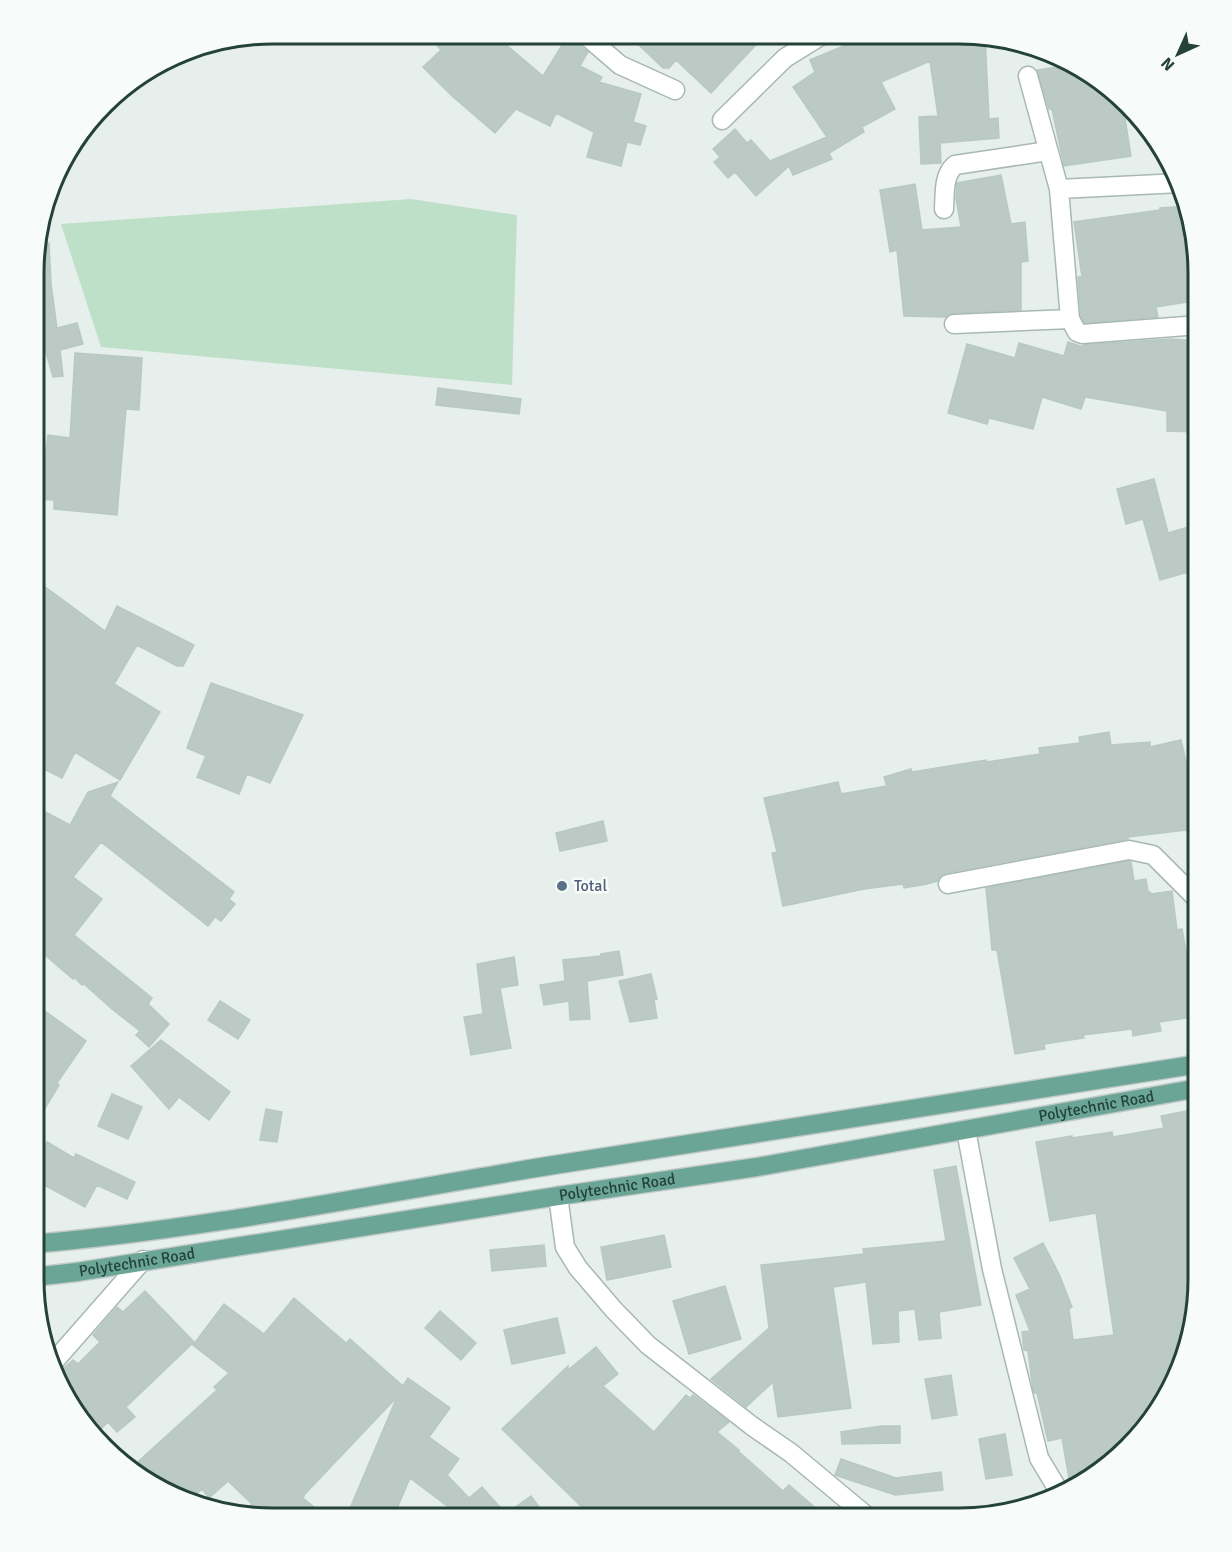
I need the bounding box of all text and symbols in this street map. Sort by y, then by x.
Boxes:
north arrow [1148,24,1208,84]
text: N [1157,53,1179,75]
place label: Total [574,876,607,896]
marker: Total [555,879,569,893]
street label: Polytechnic Road [1037,1086,1156,1127]
street label: Polytechnic Road [558,1169,677,1206]
street label: Polytechnic Road [77,1243,196,1282]

